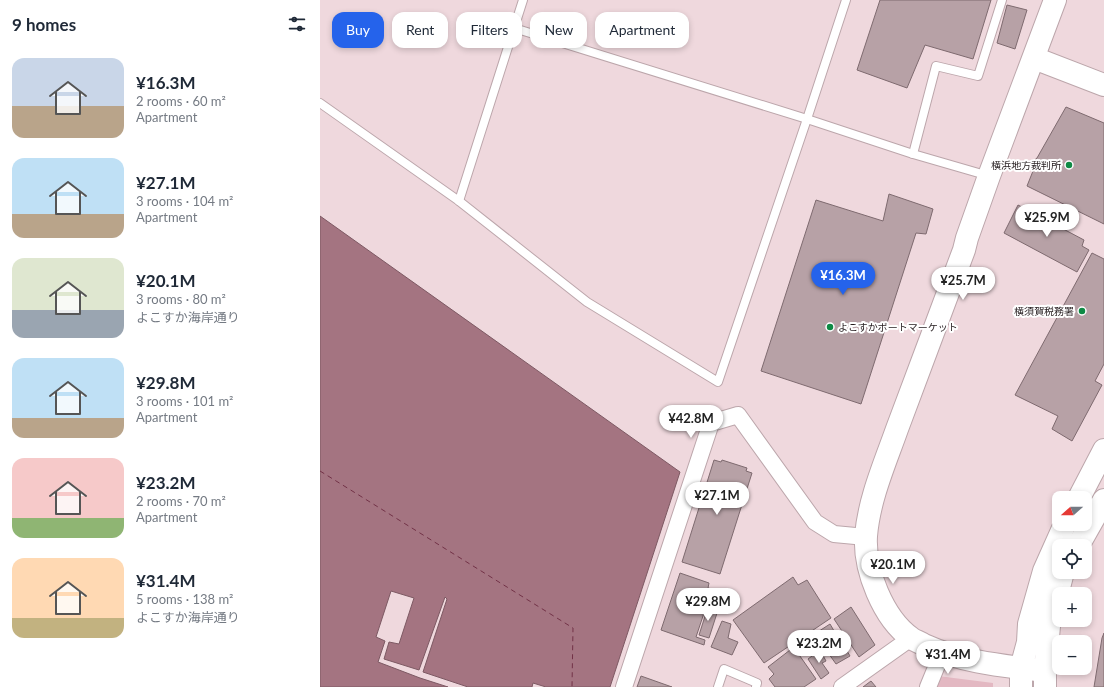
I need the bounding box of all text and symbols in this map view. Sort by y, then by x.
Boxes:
chip: Buy [332,12,384,48]
chip: Rent [392,12,448,48]
chip: Filters [456,12,522,48]
chip: New [530,12,587,48]
chip: Apartment [595,12,689,48]
icon: filters [286,13,308,35]
text: 9 homes [12,14,76,35]
text: ¥16.3M [136,72,196,93]
icon: home [44,74,92,122]
text: 2 rooms · 60 m² [136,93,226,109]
text: Apartment [136,109,197,125]
place label: 横浜地方裁判所 [991,159,1061,171]
marker: 横浜地方裁判所 [1064,160,1074,170]
text: ¥27.1M [136,172,196,193]
icon: home [44,174,92,222]
text: 3 rooms · 104 m² [136,193,233,209]
pin: ¥25.9M [1014,204,1080,238]
text: Apartment [136,209,197,225]
text: ¥25.9M [1024,209,1070,225]
pin: ¥16.3M [810,262,876,296]
text: ¥16.3M [820,267,866,283]
pin: ¥25.7M [930,267,996,301]
text: ¥20.1M [136,270,196,291]
text: ¥25.7M [940,272,986,288]
icon: home [44,274,92,322]
text: 3 rooms · 80 m² [136,291,226,307]
place label: 横須賀税務署 [1014,305,1074,317]
marker: 横須賀税務署 [1077,306,1087,316]
text: よこすか海岸通り [136,309,240,325]
place label: よこすかポートマーケット [838,321,958,333]
marker: よこすかポートマーケット [825,322,835,332]
text: ¥29.8M [136,372,196,393]
icon: home [44,374,92,422]
text: 3 rooms · 101 m² [136,393,233,409]
pin: ¥42.8M [658,405,724,439]
text: Apartment [136,409,197,425]
text: ¥42.8M [668,410,714,426]
text: ¥23.2M [136,472,196,493]
icon: home [44,474,92,522]
pin: ¥27.1M [684,482,750,516]
text: ¥27.1M [694,487,740,503]
north arrow [1052,491,1092,531]
map controls [1052,491,1092,675]
text: 2 rooms · 70 m² [136,493,226,509]
text: Apartment [136,509,197,525]
button: locate [1052,539,1092,579]
pin: ¥20.1M [860,551,926,585]
text: ¥20.1M [870,556,916,572]
text: ¥31.4M [136,570,196,591]
icon: home [44,574,92,622]
button: + [1052,587,1092,627]
pin: ¥29.8M [675,588,741,622]
text: 5 rooms · 138 m² [136,591,233,607]
text: ¥29.8M [685,593,731,609]
text: よこすか海岸通り [136,609,240,625]
pin: ¥23.2M [786,630,852,664]
text: ¥23.2M [796,635,842,651]
button: − [1052,635,1092,675]
pin: ¥31.4M [915,641,981,675]
text: ¥31.4M [925,646,971,662]

